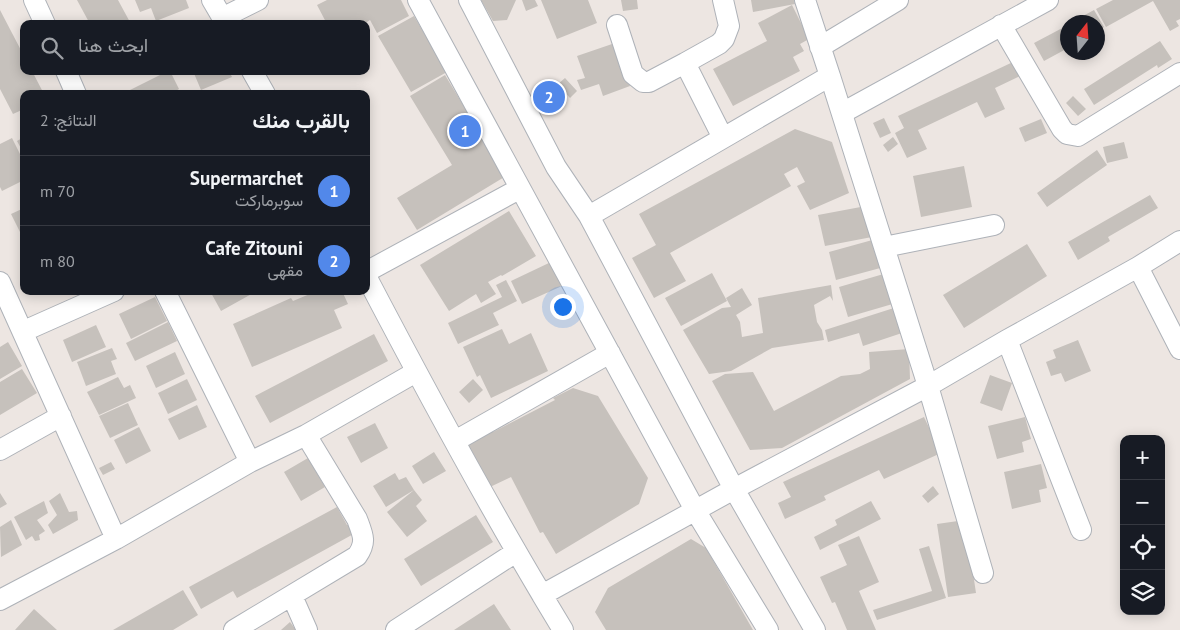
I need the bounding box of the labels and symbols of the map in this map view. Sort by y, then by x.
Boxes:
north arrow [1060,15,1105,60]
pin: 2 [533,78,565,116]
pin: 1 [449,112,481,150]
your location [550,294,576,320]

